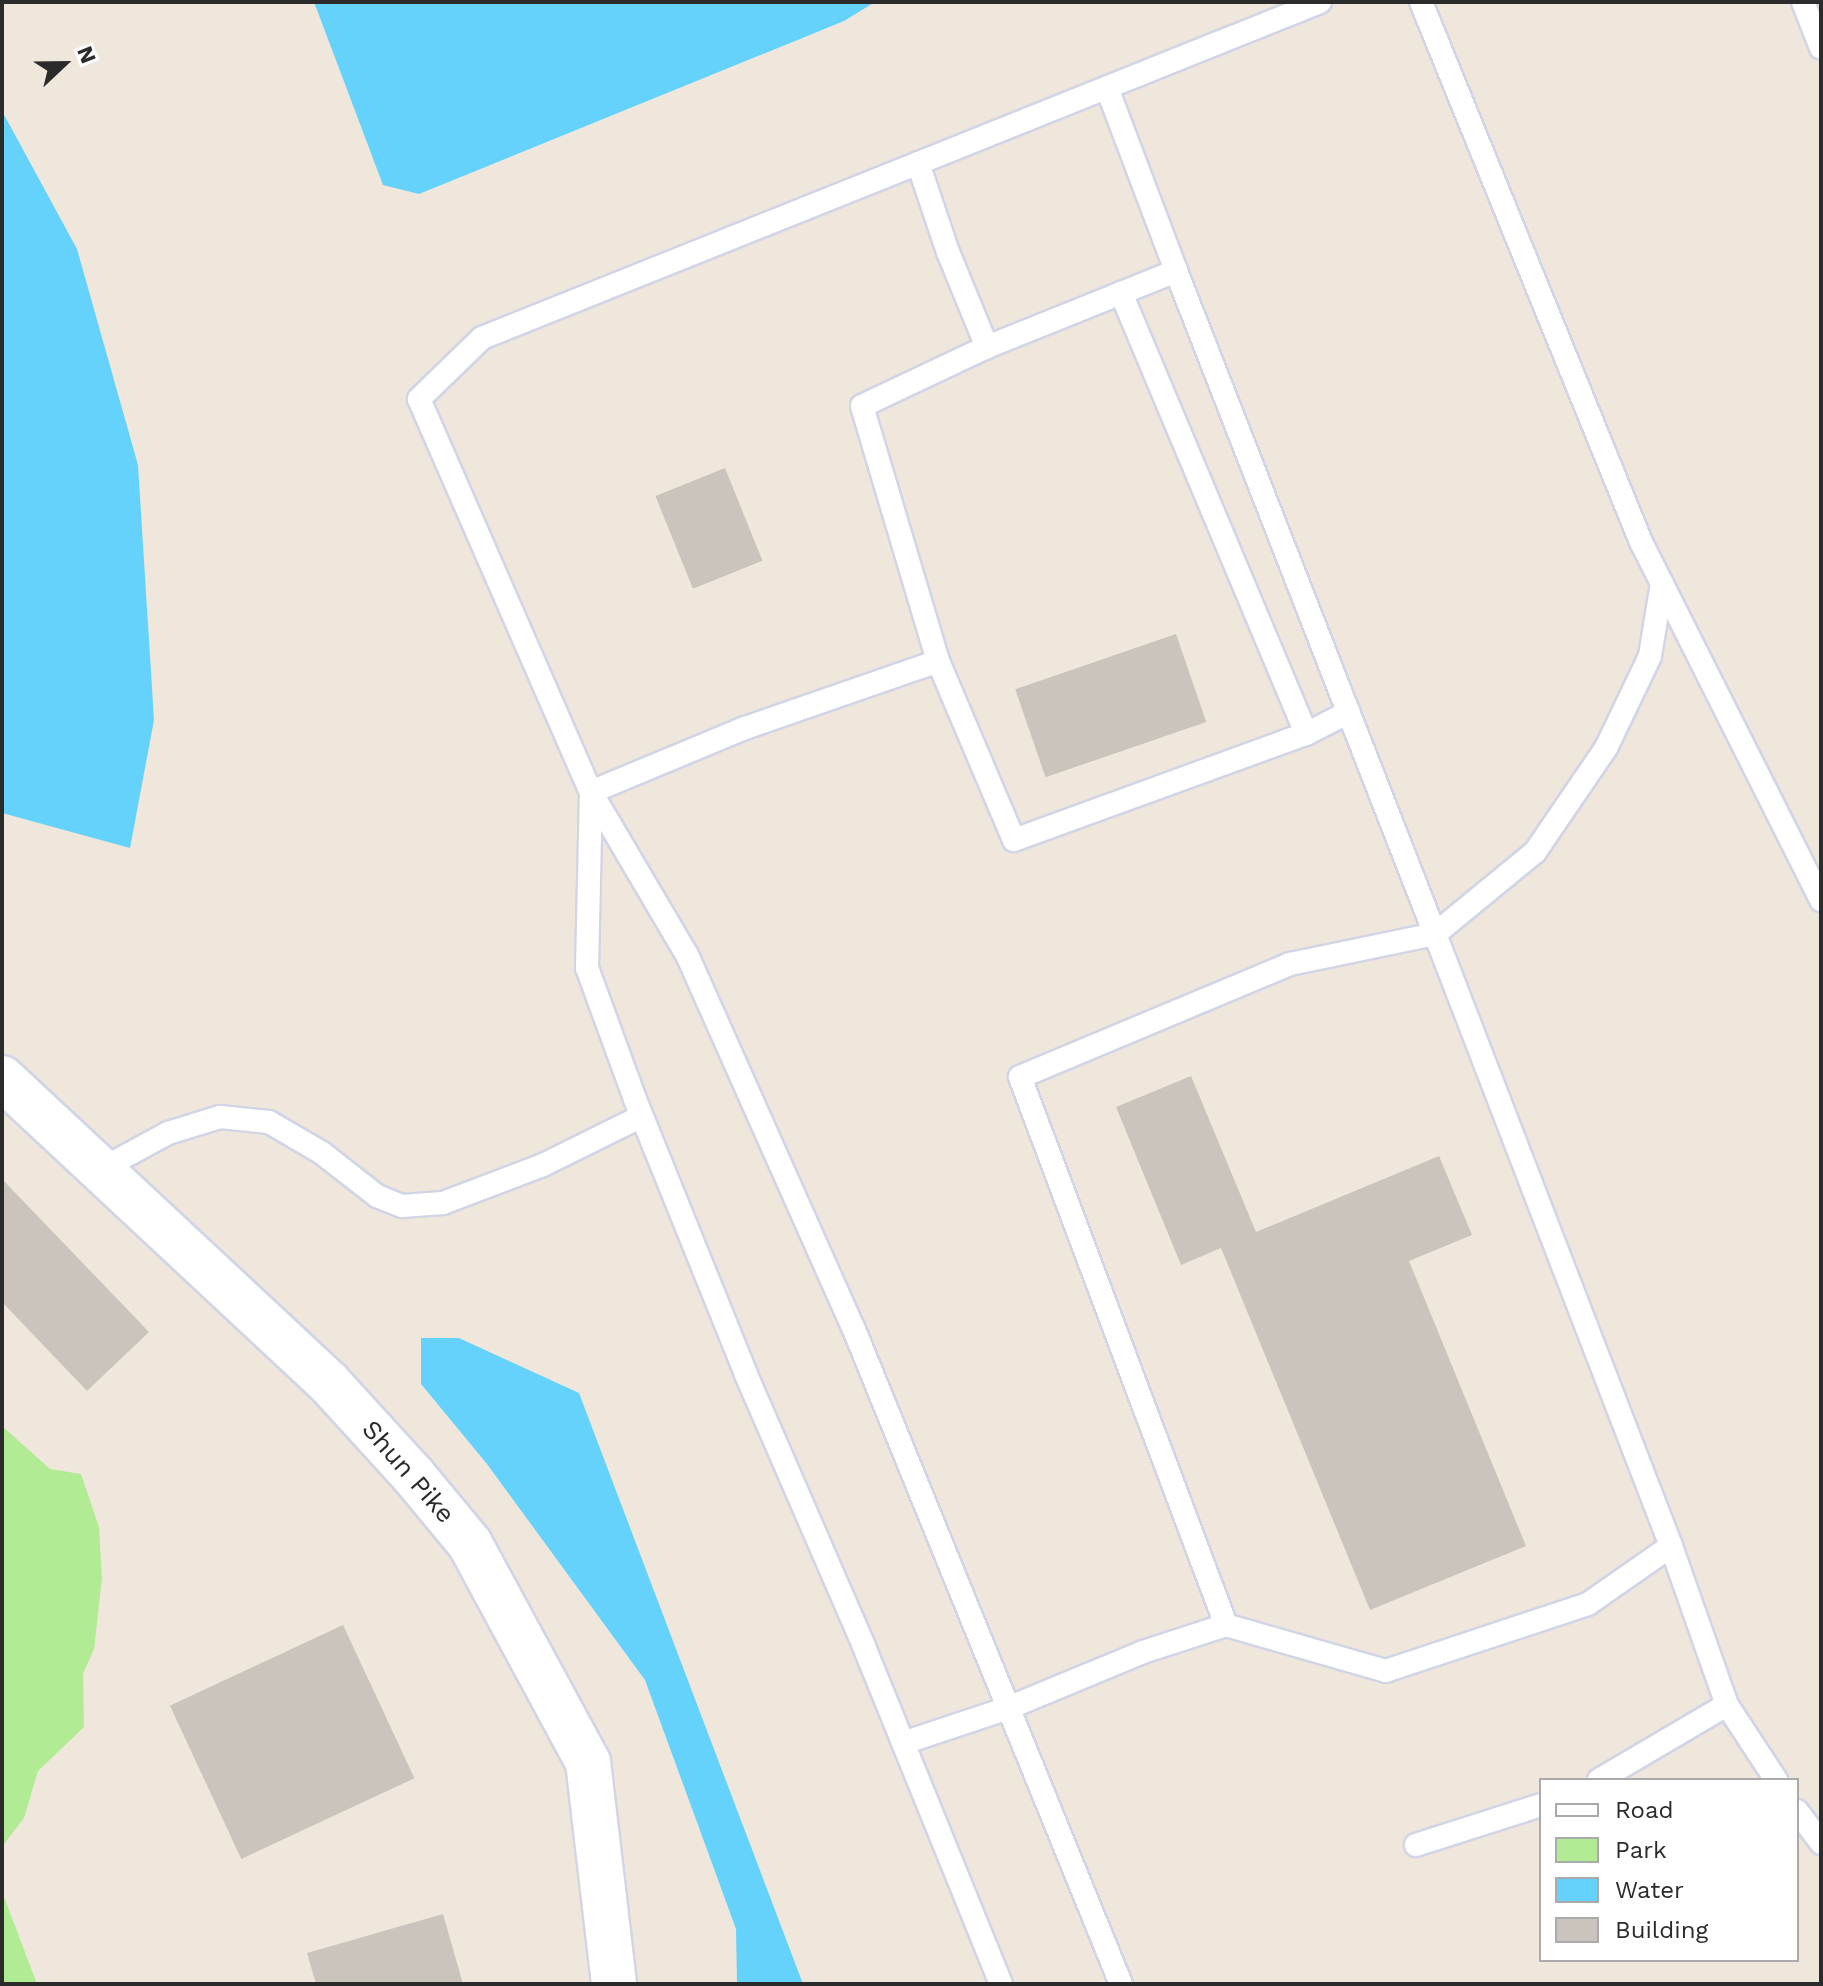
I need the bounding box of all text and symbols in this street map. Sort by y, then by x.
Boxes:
north arrow [24,24,104,104]
text: N [72,43,101,67]
street label: Shun Pike [355,1414,461,1530]
legend [1539,1778,1799,1962]
text: Road [1615,1796,1674,1824]
text: Park [1615,1836,1667,1864]
text: Water [1615,1876,1684,1904]
text: Building [1615,1916,1708,1944]

